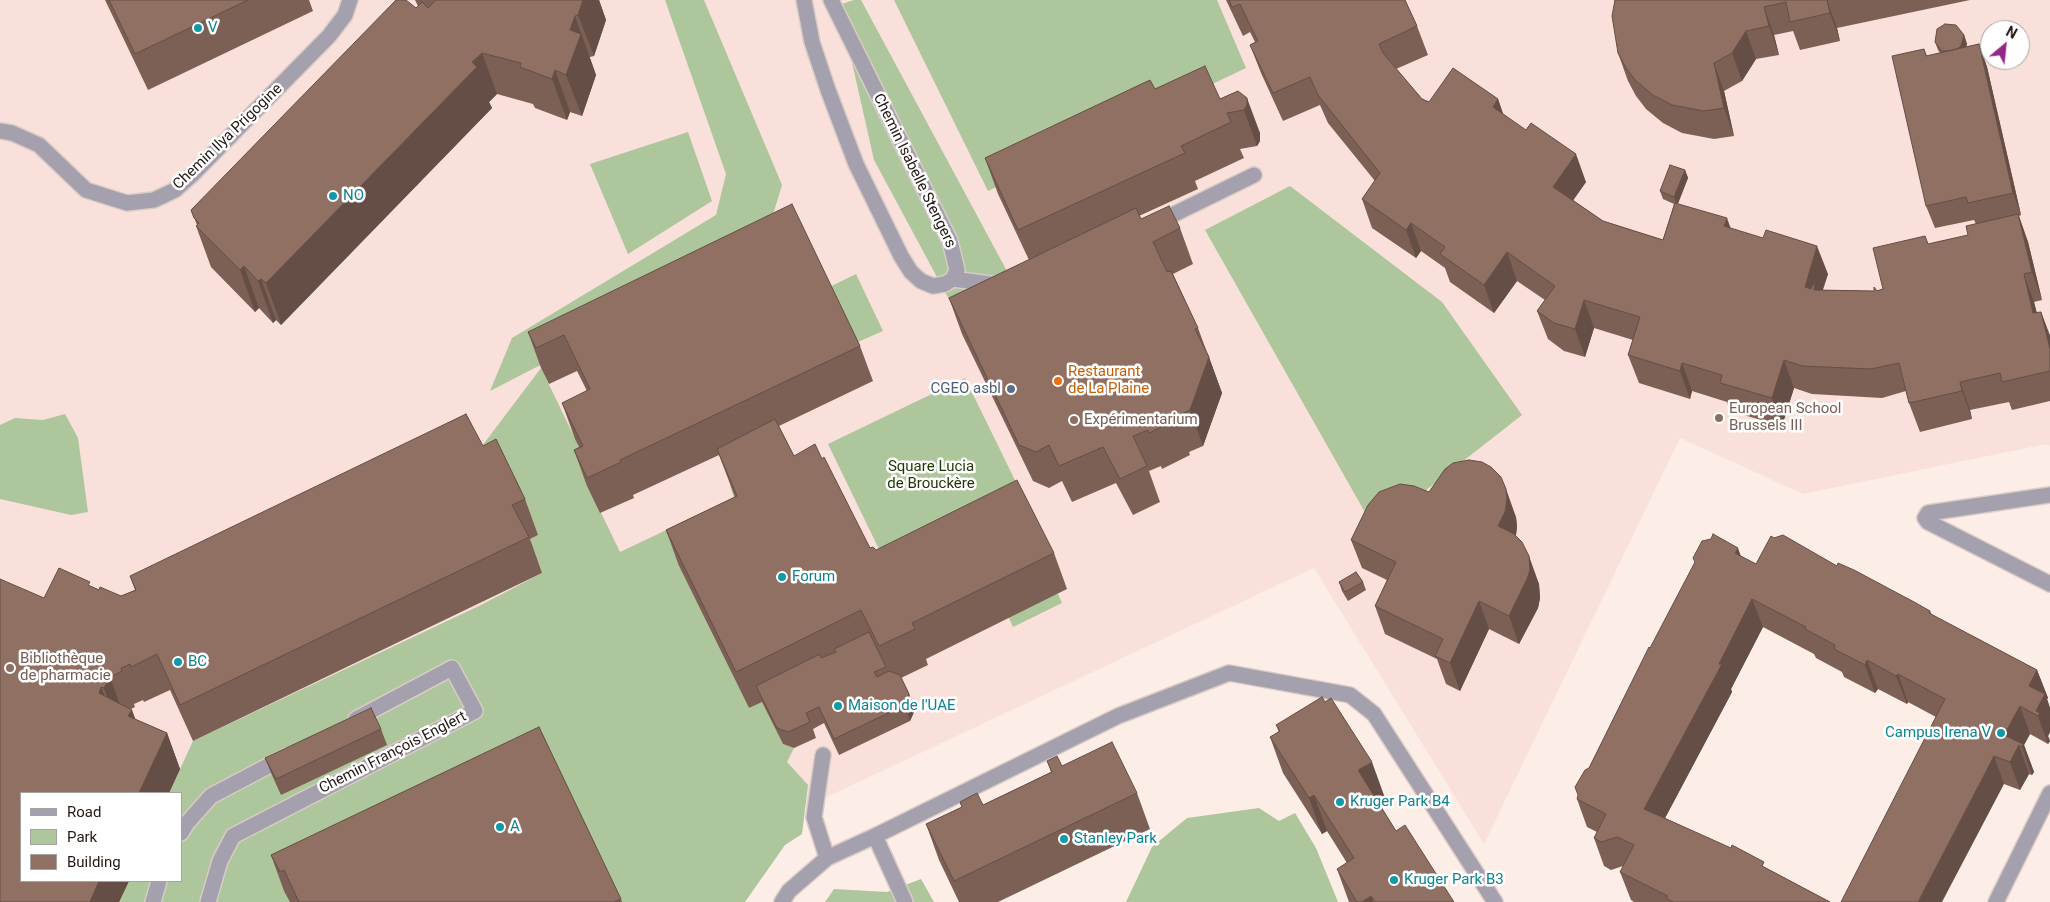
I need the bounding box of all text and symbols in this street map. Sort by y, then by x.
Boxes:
place label: V [208,19,218,37]
north arrow [1980,20,2030,70]
marker: V [192,22,204,34]
text: N [2003,23,2020,42]
street label: Chemin Ilya Prigogine [170,80,286,194]
street label: Chemin Isabelle Stengers [869,91,959,251]
place label: NO [343,187,364,205]
marker: NO [327,190,339,202]
place label: Restaurant de La Plaine [1068,363,1149,398]
marker: Restaurant de La Plaine [1052,375,1064,387]
place label: CGEO asbl [930,380,1001,398]
marker: CGEO asbl [1005,383,1017,395]
place label: European School Brussels III [1729,400,1841,435]
place label: Expérimentarium [1084,411,1198,429]
marker: European School Brussels III [1713,412,1725,424]
marker: Expérimentarium [1068,414,1080,426]
park label: Square Lucia de Brouckère [887,458,975,493]
place label: Forum [792,568,835,586]
marker: Forum [776,571,788,583]
place label: Bibliothèque de pharmacie [20,650,111,685]
place label: BC [188,653,207,671]
marker: BC [172,656,184,668]
marker: Bibliothèque de pharmacie [4,662,16,674]
place label: Maison de l'UAE [848,697,955,715]
marker: Maison de l'UAE [832,700,844,712]
street label: Chemin François Englert [316,708,470,798]
place label: Campus Irena V [1885,724,1991,742]
marker: Campus Irena V [1995,727,2007,739]
legend [20,792,182,882]
place label: Kruger Park B4 [1350,793,1450,811]
marker: Kruger Park B4 [1334,796,1346,808]
text: Road [67,803,101,821]
place label: A [510,818,520,836]
marker: A [494,821,506,833]
text: Park [67,828,97,846]
place label: Stanley Park [1074,830,1157,848]
marker: Stanley Park [1058,833,1070,845]
text: Building [67,853,121,871]
place label: Kruger Park B3 [1404,871,1504,889]
marker: Kruger Park B3 [1388,874,1400,886]

